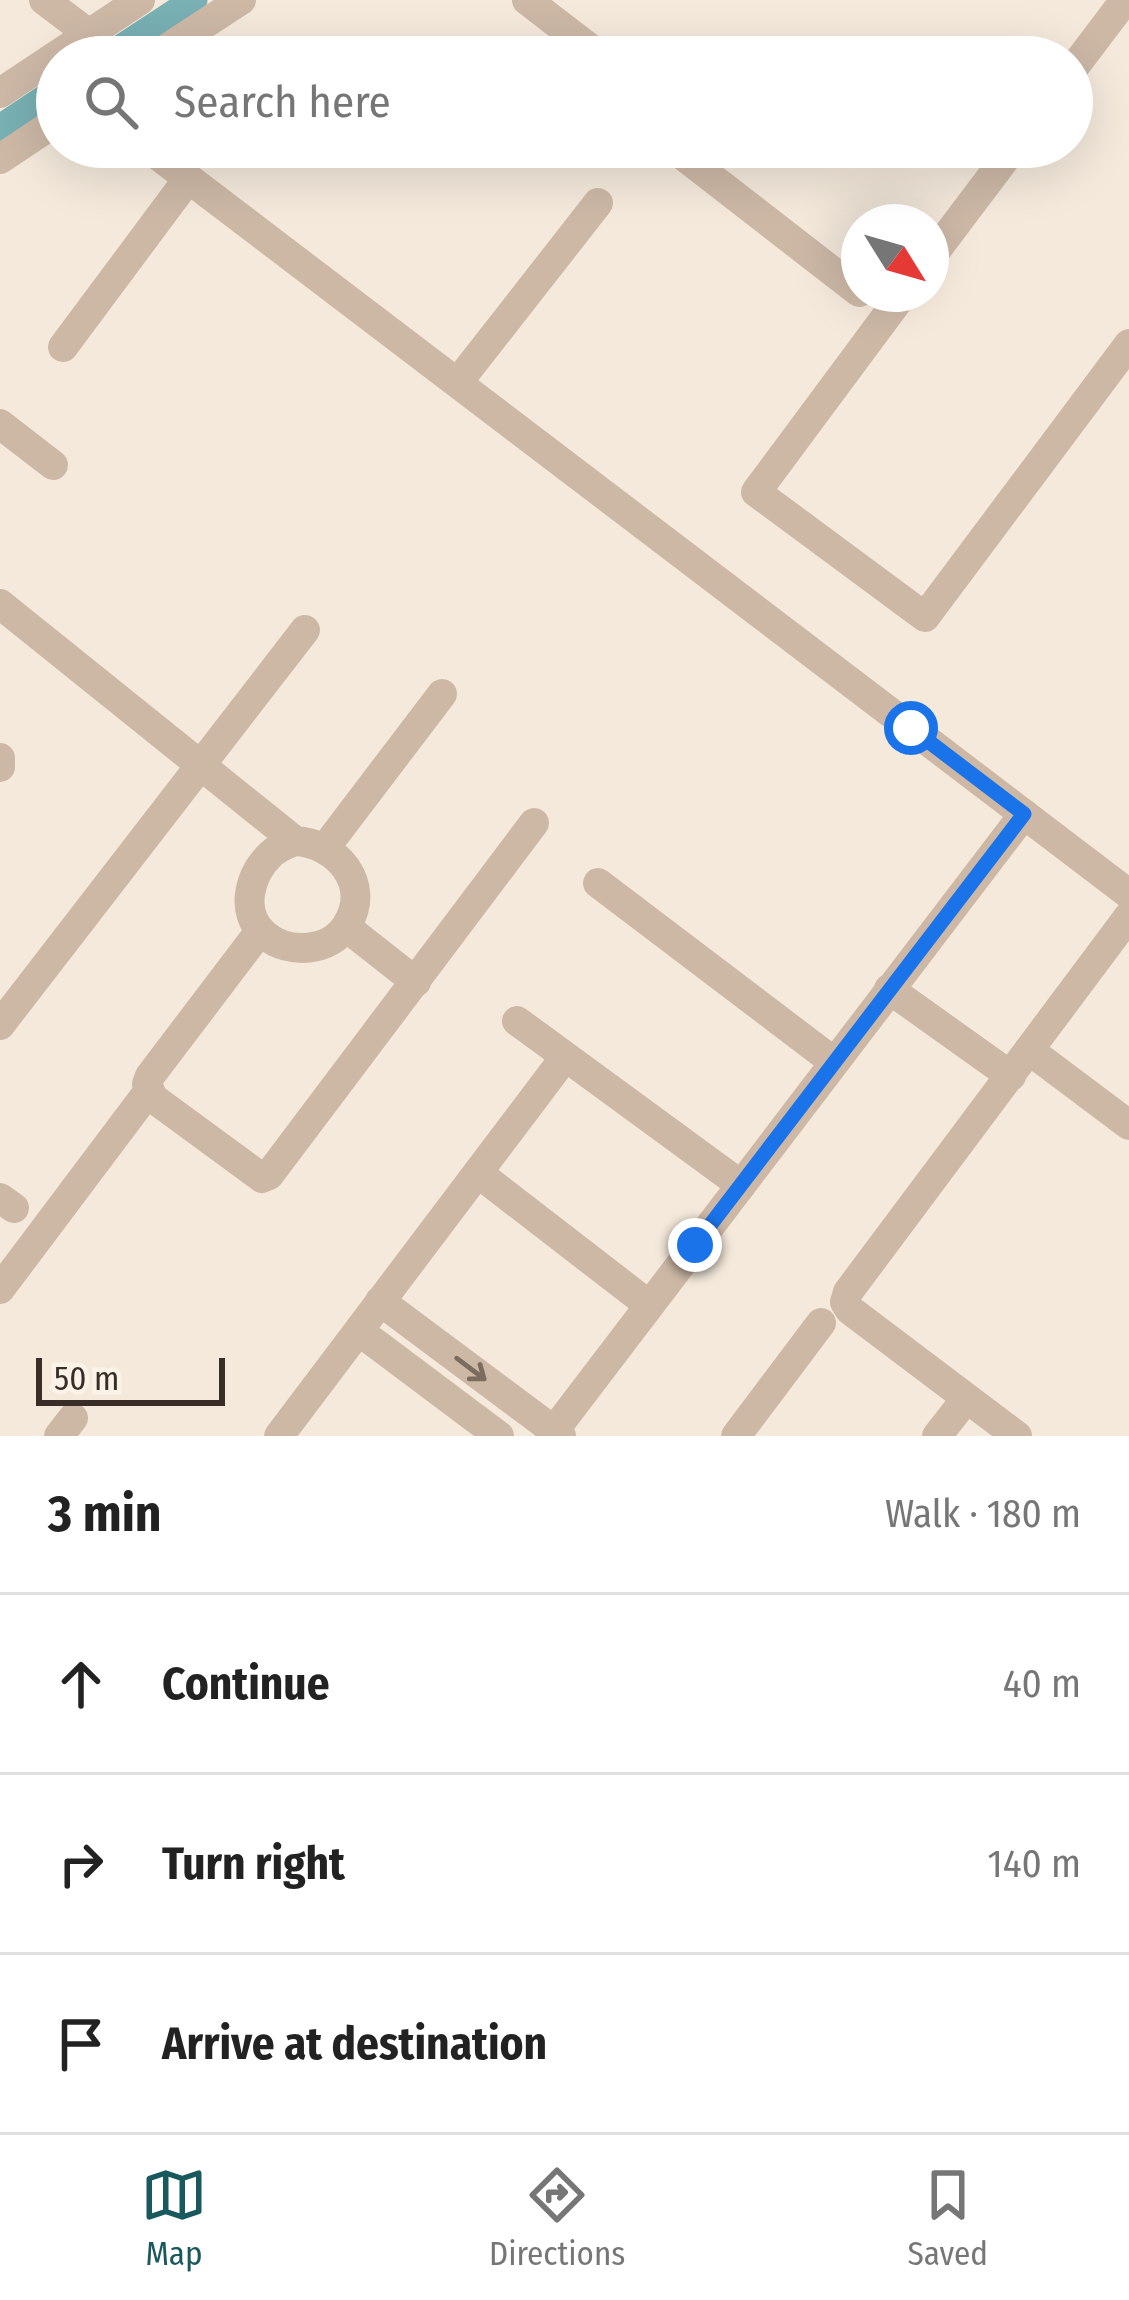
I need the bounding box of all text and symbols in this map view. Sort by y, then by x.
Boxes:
search box [36,36,1093,168]
icon: search [78,69,144,135]
text: Search here [174,75,391,129]
north arrow [841,204,949,312]
route start [884,701,938,755]
route end [668,1218,722,1272]
scale bar [36,1352,225,1405]
one-way arrow [454,1355,487,1381]
text: 50 m [54,1359,119,1399]
text: 3 min [48,1483,162,1545]
text: Walk · 180 m [885,1491,1081,1537]
icon: ahead [48,1651,114,1717]
text: Continue [162,1657,330,1711]
text: 40 m [1003,1661,1081,1707]
icon: right [48,1831,114,1897]
text: Turn right [162,1837,345,1891]
text: 140 m [987,1841,1081,1887]
icon: arrive [48,2011,114,2077]
text: Arrive at destination [162,2017,547,2071]
tab: Map [141,2162,207,2274]
tab: Directions [489,2162,625,2274]
tab: Saved [907,2162,988,2274]

